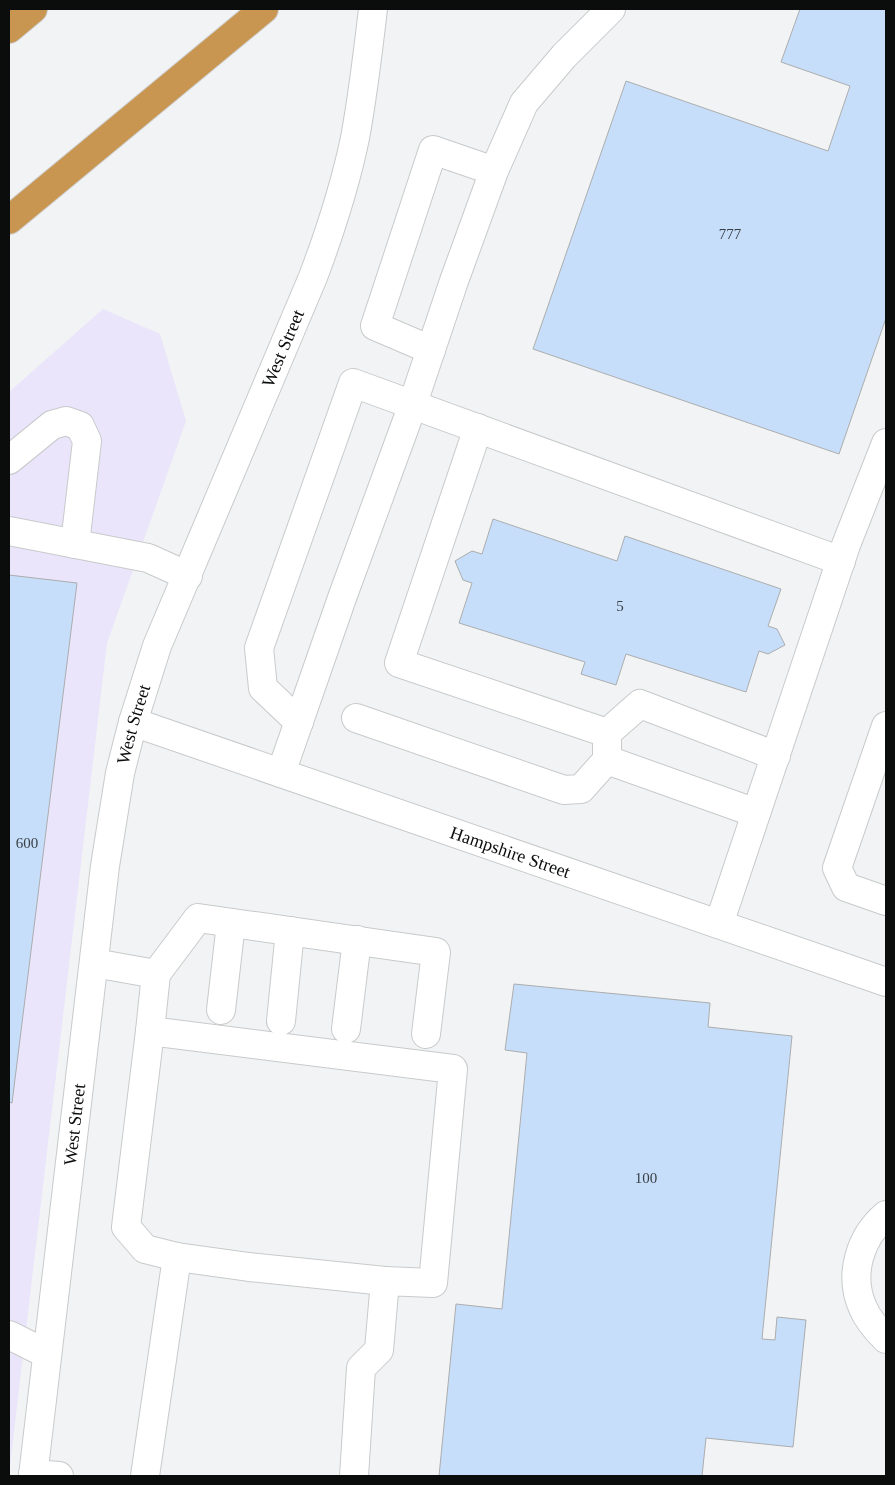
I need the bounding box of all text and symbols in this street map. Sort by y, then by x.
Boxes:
house number: 777 [719,226,742,242]
street label: West Street [258,307,308,390]
house number: 5 [616,598,624,614]
street label: West Street [113,682,154,766]
street label: Hampshire Street [448,822,573,882]
house number: 600 [16,835,38,851]
street label: West Street [60,1082,89,1166]
house number: 100 [635,1170,657,1186]

